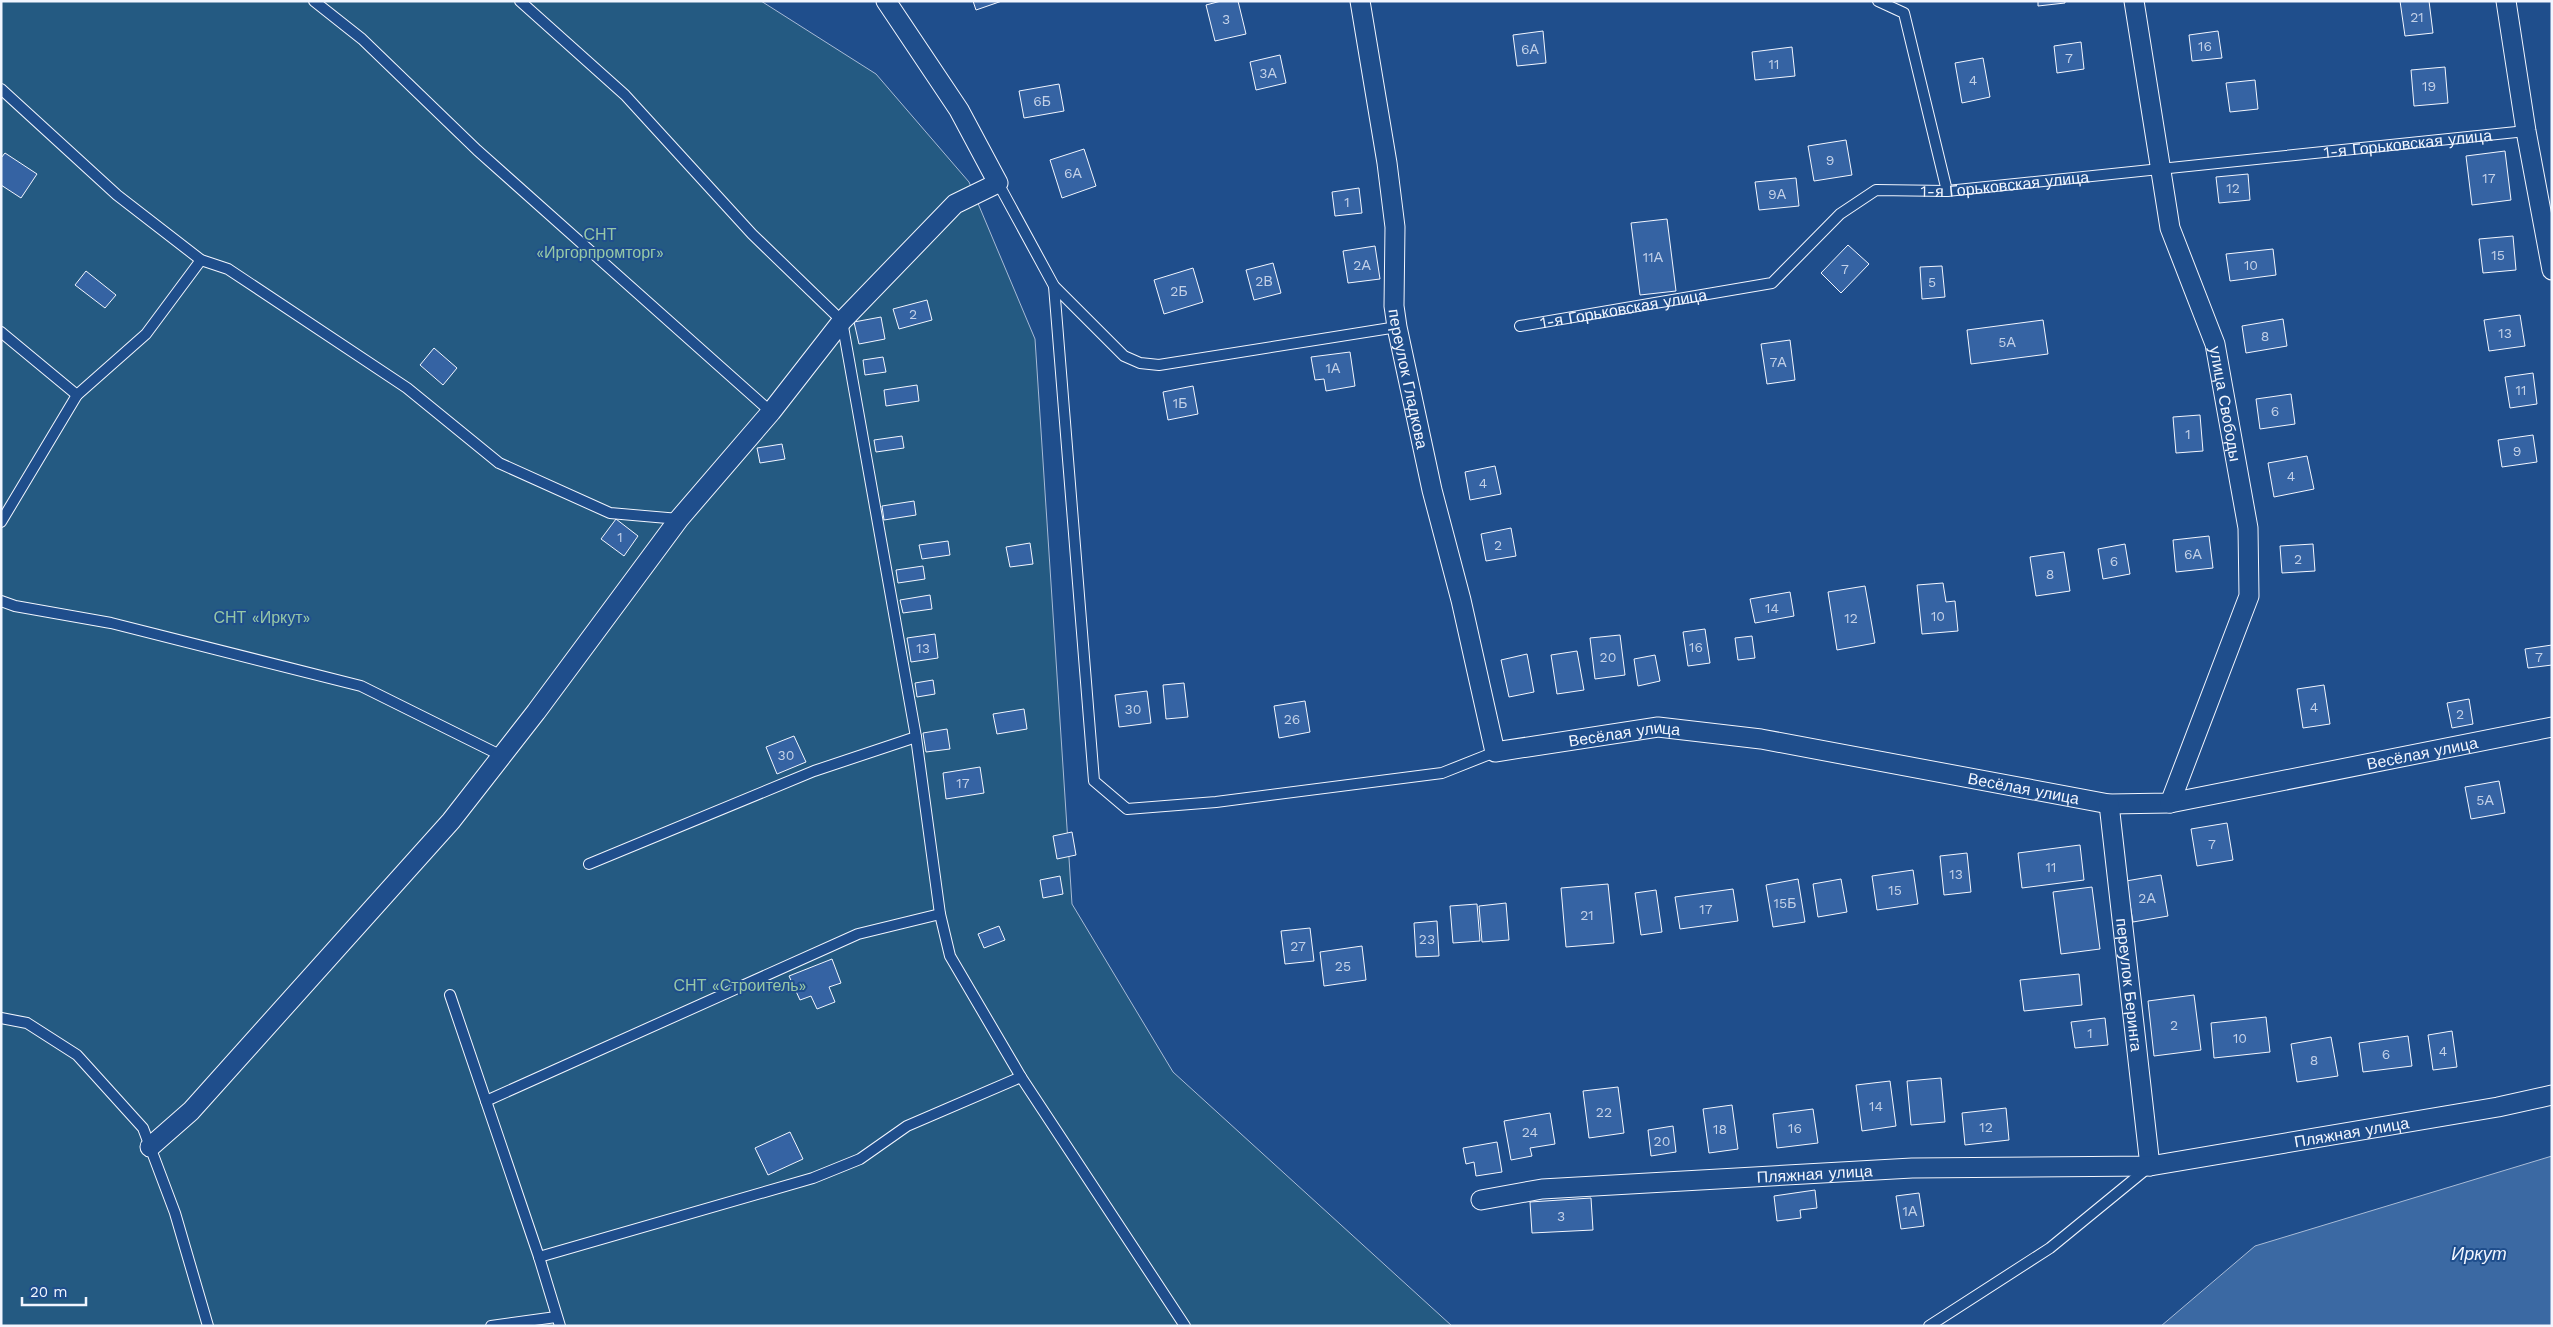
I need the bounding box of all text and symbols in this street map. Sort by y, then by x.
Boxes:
house number: 21 [2410,9,2424,25]
house number: 3 [1222,11,1230,27]
house number: 16 [2198,38,2212,54]
house number: 6А [1521,41,1540,57]
house number: 7 [2065,50,2073,66]
house number: 11 [1769,56,1779,72]
house number: 3А [1259,65,1277,81]
house number: 4 [1969,72,1977,88]
house number: 19 [2422,78,2436,94]
house number: 6Б [1033,93,1051,109]
street label: 1-я Горьковская улица [2323,126,2493,162]
house number: 9 [1826,152,1834,168]
house number: 6А [1064,165,1083,181]
street label: 1-я Горьковская улица [1920,167,2090,201]
house number: 17 [2482,170,2496,186]
house number: 12 [2226,180,2240,196]
house number: 9А [1768,186,1787,202]
house number: 1 [1344,194,1350,210]
park label: СНТ «Иргорпромторг» [536,225,664,262]
house number: 15 [2491,247,2505,263]
house number: 11А [1643,249,1664,265]
house number: 2А [1353,257,1371,273]
house number: 10 [2244,257,2258,273]
house number: 7 [1841,261,1849,277]
house number: 2В [1255,273,1273,289]
house number: 5 [1928,274,1936,290]
house number: 2Б [1170,283,1188,299]
street label: 1-я Горьковская улица [1539,285,1709,332]
house number: 2 [909,306,917,322]
street label: переулок Гладкова [1385,308,1432,451]
house number: 13 [2498,325,2512,341]
house number: 8 [2261,328,2269,344]
house number: 5А [1998,334,2016,350]
street label: улица Свободы [2206,345,2245,463]
house number: 7А [1769,354,1787,370]
house number: 1А [1326,360,1341,376]
house number: 11 [2516,382,2526,398]
house number: 1Б [1173,395,1187,411]
house number: 6 [2271,403,2279,419]
house number: 1 [2185,426,2191,442]
house number: 9 [2513,443,2521,459]
house number: 4 [2287,468,2295,484]
house number: 4 [1479,475,1487,491]
house number: 1 [617,529,623,545]
house number: 2 [1494,537,1502,553]
house number: 6А [2184,546,2203,562]
house number: 2 [2294,551,2302,567]
house number: 6 [2110,553,2118,569]
house number: 8 [2046,566,2054,582]
house number: 14 [1765,600,1779,616]
park label: СНТ «Иркут» [213,608,311,627]
house number: 10 [1931,608,1945,624]
house number: 12 [1844,610,1858,626]
house number: 16 [1689,639,1703,655]
house number: 13 [916,640,930,656]
house number: 20 [1600,649,1616,665]
house number: 7 [2535,649,2543,665]
house number: 4 [2310,699,2318,715]
house number: 30 [1125,701,1141,717]
house number: 2 [2456,706,2464,722]
house number: 26 [1284,711,1300,727]
street label: Весёлая улица [1567,717,1681,751]
street label: Весёлая улица [2365,733,2480,774]
house number: 30 [778,747,794,763]
street label: Весёлая улица [1966,769,2081,808]
house number: 17 [956,775,970,791]
house number: 5А [2476,792,2494,808]
house number: 7 [2208,836,2216,852]
house number: 11 [2046,859,2056,875]
house number: 13 [1949,866,1963,882]
house number: 15 [1888,882,1902,898]
house number: 2А [2138,890,2156,906]
house number: 15Б [1774,895,1796,911]
house number: 17 [1699,901,1713,917]
house number: 21 [1580,907,1594,923]
street label: переулок Беринга [2112,917,2146,1053]
house number: 23 [1419,931,1435,947]
house number: 27 [1290,938,1306,954]
house number: 25 [1335,958,1351,974]
park label: СНТ «Строитель» [674,976,807,995]
house number: 2 [2170,1017,2178,1033]
house number: 1 [2087,1025,2093,1041]
house number: 10 [2233,1030,2247,1046]
house number: 4 [2439,1043,2447,1059]
house number: 6 [2382,1046,2390,1062]
house number: 8 [2310,1052,2318,1068]
house number: 14 [1869,1098,1883,1114]
house number: 22 [1596,1104,1612,1120]
street label: Пляжная улица [2293,1113,2411,1151]
house number: 12 [1979,1119,1993,1135]
house number: 16 [1788,1120,1802,1136]
house number: 18 [1713,1121,1727,1137]
house number: 24 [1522,1124,1538,1140]
house number: 20 [1654,1133,1670,1149]
street label: Пляжная улица [1756,1161,1873,1187]
house number: 1А [1903,1203,1918,1219]
house number: 3 [1557,1208,1565,1224]
water label: Иркут [2451,1243,2507,1264]
scale bar [22,1274,86,1306]
text: 20 m [30,1283,68,1301]

